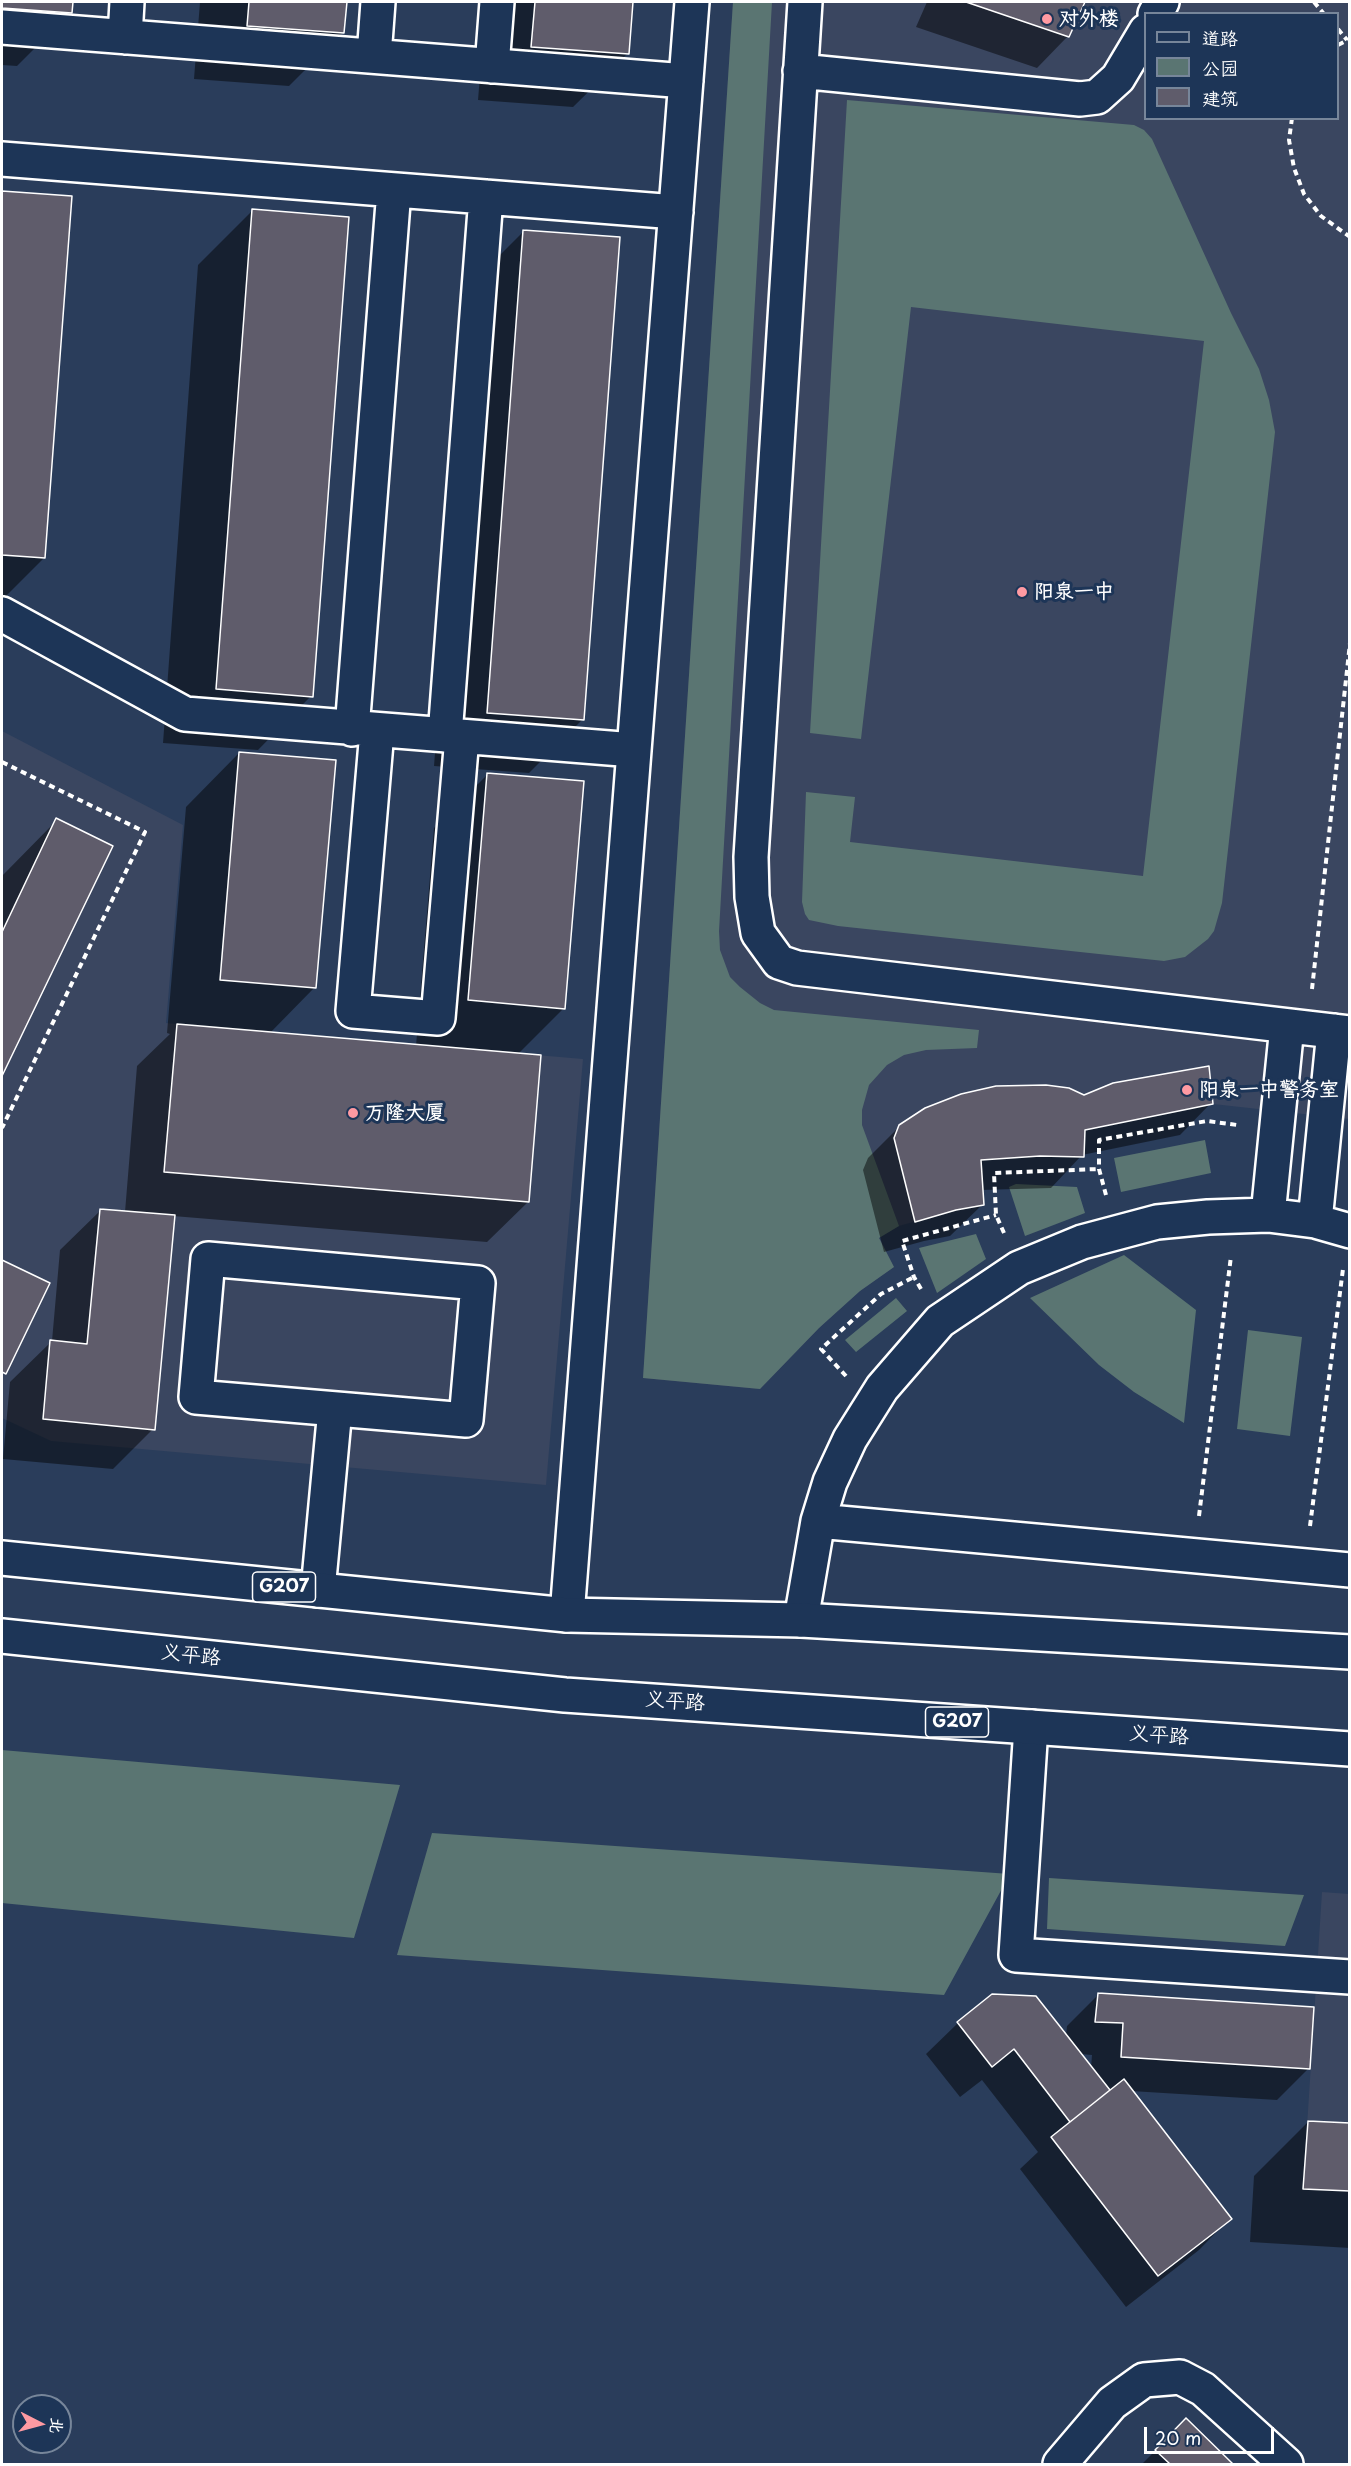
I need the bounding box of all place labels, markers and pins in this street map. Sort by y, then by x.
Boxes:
place label: 对外楼 [1059,7,1119,31]
marker: 对外楼 [1040,12,1054,26]
place label: 阳泉一中 [1034,580,1114,604]
marker: 阳泉一中 [1015,585,1029,599]
place label: 阳泉一中警务室 [1199,1078,1339,1102]
marker: 阳泉一中警务室 [1180,1083,1194,1097]
place label: 万隆大厦 [365,1101,445,1125]
marker: 万隆大厦 [346,1106,360,1120]

